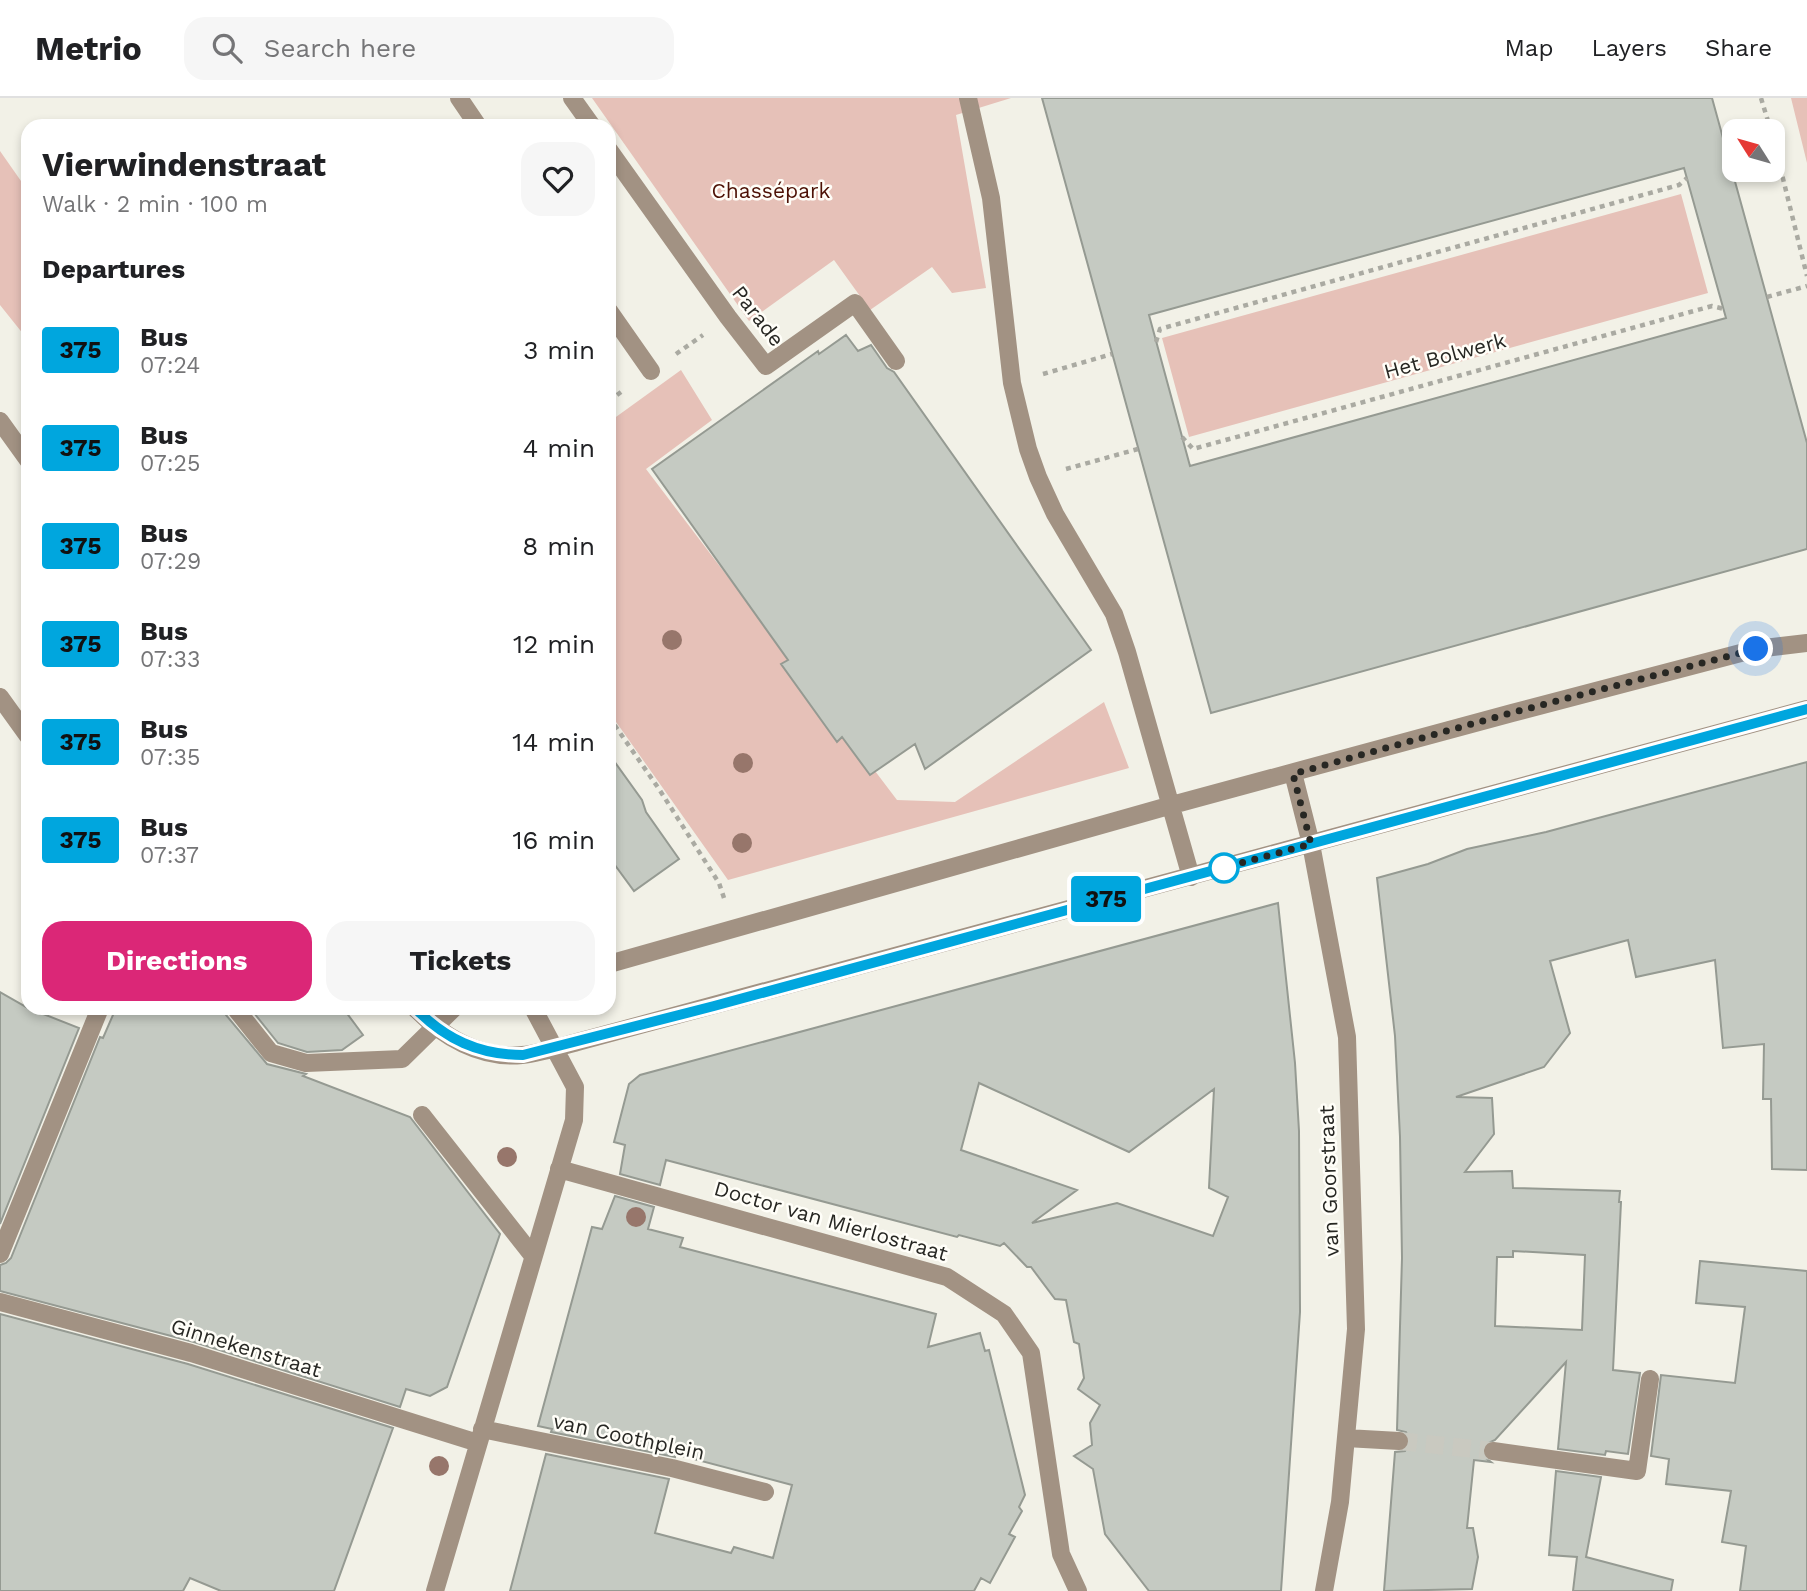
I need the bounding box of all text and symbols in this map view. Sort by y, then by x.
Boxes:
search box [184,17,674,80]
text: Metrio [35,29,142,68]
icon: search [208,29,246,67]
text: Search here [264,33,416,63]
text: Map [1505,34,1553,62]
text: Layers [1591,34,1667,62]
text: Share [1705,34,1772,62]
north arrow [1722,119,1785,182]
map controls [1722,119,1785,182]
button: heart [521,142,595,216]
text: Vierwindenstraat [42,145,326,184]
park label: Chassépark [711,178,831,203]
text: Walk · 2 min · 100 m [42,191,268,218]
text: Departures [42,254,185,284]
street label: Parade [727,280,790,351]
text: Bus [140,322,188,352]
street label: Het Bolwerk [1381,327,1509,384]
text: 3 min [523,335,595,365]
text: 375 [60,336,101,364]
text: 07:24 [140,352,200,379]
text: Bus [140,420,188,450]
text: 4 min [522,433,595,463]
text: 375 [60,434,101,462]
text: 07:25 [140,450,200,477]
text: Bus [140,518,188,548]
text: 8 min [522,531,595,561]
text: 375 [60,532,101,560]
text: 07:29 [140,548,201,575]
text: Bus [140,616,188,646]
text: 12 min [513,629,595,659]
text: 375 [60,630,101,658]
your location [1738,631,1773,666]
text: 07:33 [140,646,200,673]
text: Bus [140,714,188,744]
text: 14 min [512,727,595,757]
text: 375 [60,728,101,756]
text: 07:35 [140,744,200,771]
text: Bus [140,812,188,842]
text: 16 min [512,825,595,855]
text: 375 [60,826,101,854]
text: 07:37 [140,842,199,869]
unlabelled marker [1209,853,1239,883]
line badge: 375 [1066,876,1146,922]
text: 375 [1085,885,1127,913]
button: Directions [42,921,312,1001]
button: Tickets [326,921,595,1001]
street label: van Goorstraat [1313,1105,1344,1257]
street label: Doctor van Mierlostraat [711,1175,951,1266]
street label: Ginnekenstraat [168,1313,325,1382]
street label: van Coothplein [551,1408,707,1465]

